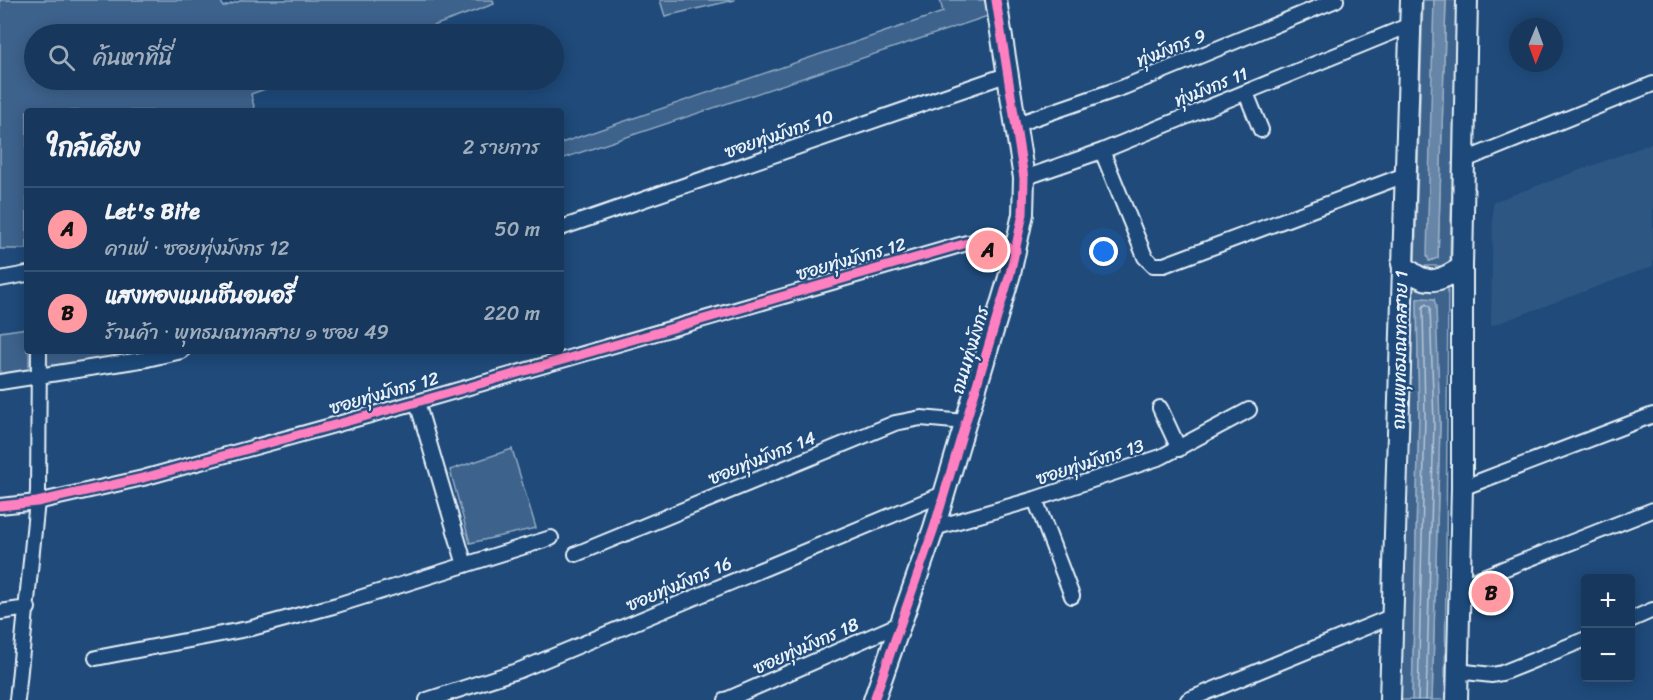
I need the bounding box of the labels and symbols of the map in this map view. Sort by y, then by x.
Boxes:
north arrow [1509,18,1563,72]
street label: ทุ่งมังกร 9 [1131,19,1211,77]
street label: ทุ่งมังกร 11 [1169,58,1253,116]
street label: ซอยทุ่งมังกร 10 [720,100,838,168]
street label: ซอยทุ่งมังกร 12 [792,228,910,290]
pin: A [968,228,1008,272]
your location [1089,237,1118,266]
street label: ถนนพุทธมณฑลสาย 1 [1383,270,1417,430]
street label: ถนนทุ่งมังกร [941,301,999,398]
street label: ซอยทุ่งมังกร 12 [325,362,443,424]
street label: ซอยทุ่งมังกร 14 [703,422,821,494]
street label: ซอยทุ่งมังกร 13 [1032,429,1148,495]
street label: ซอยทุ่งมังกร 16 [621,547,737,621]
pin: B [1472,570,1510,616]
street label: ซอยทุ่งมังกร 18 [748,608,864,684]

